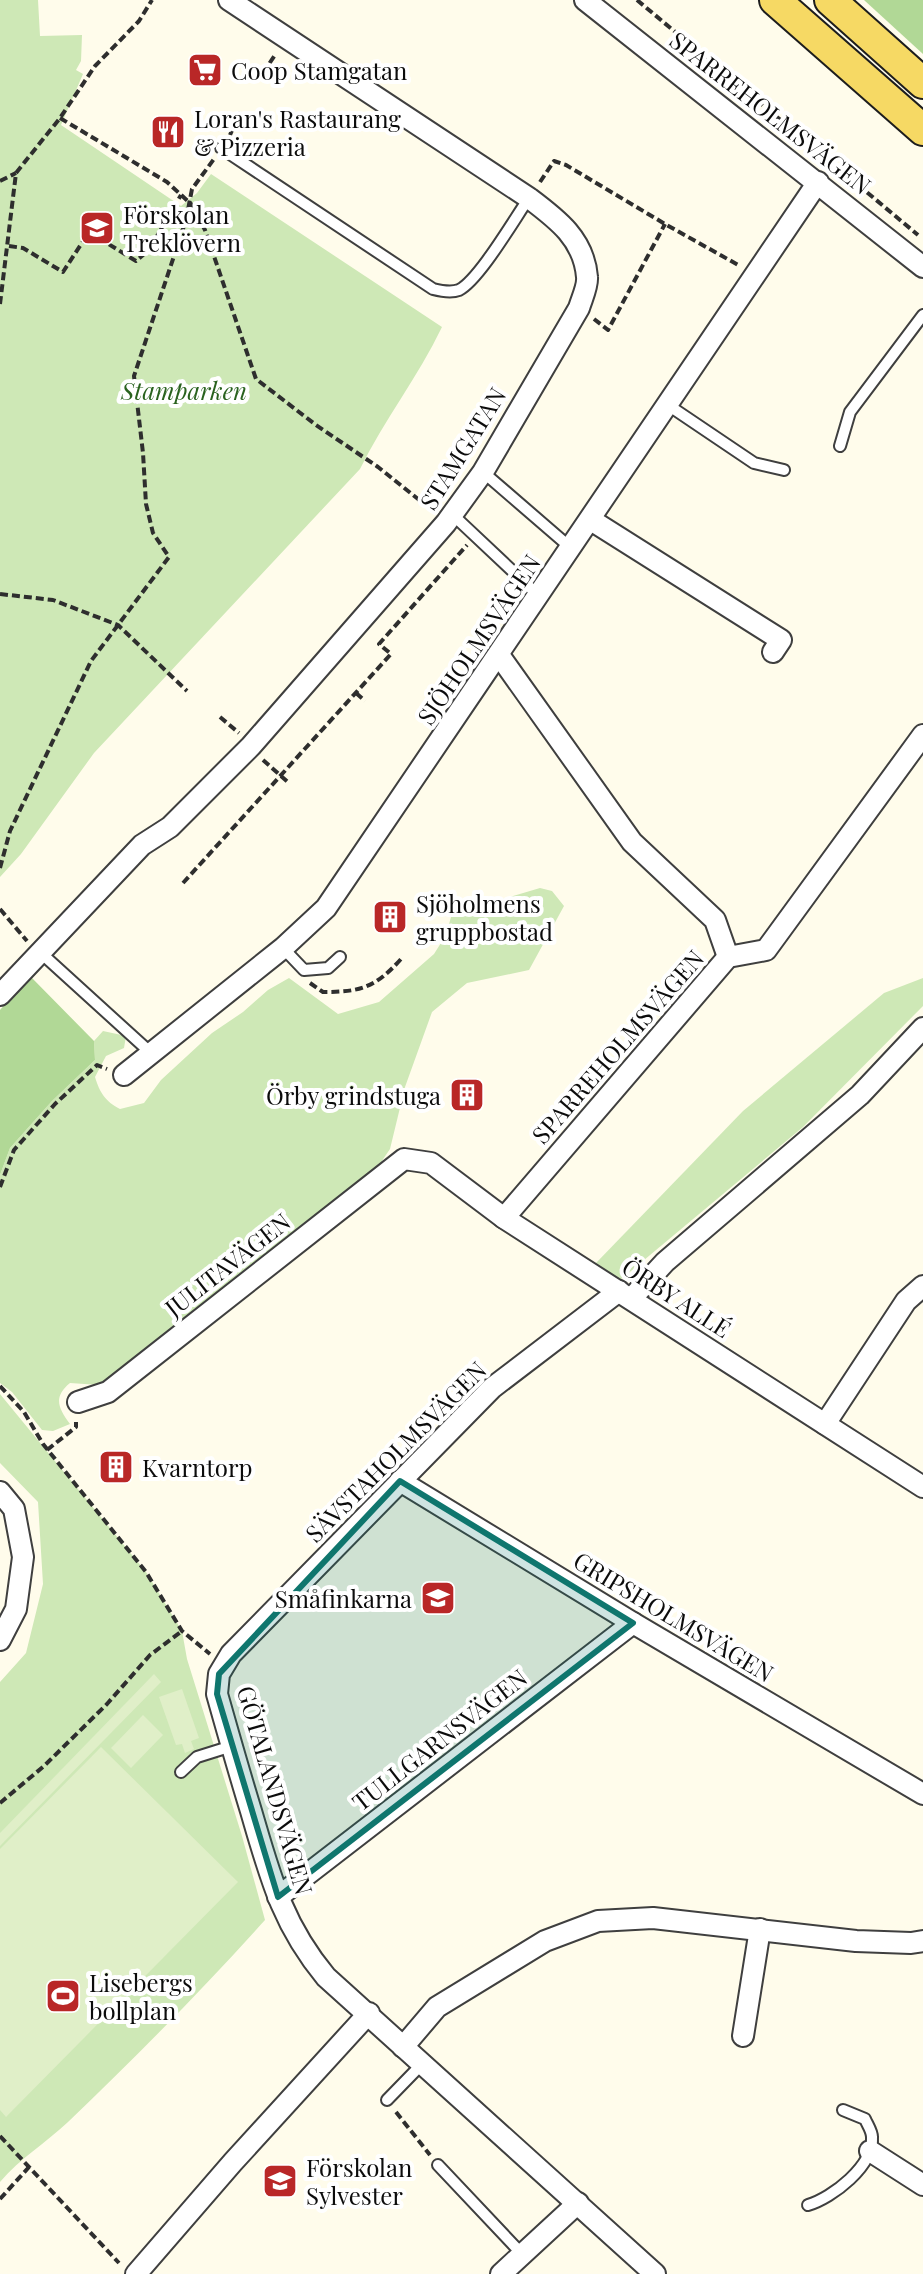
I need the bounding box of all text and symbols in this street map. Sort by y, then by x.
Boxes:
street label: SPARREHOLMSVÄGEN [664,23,878,201]
supermarket icon: Coop Stamgatan [186,51,224,89]
place label: Coop Stamgatan [231,54,407,86]
place label: Loran's Rastaurang & Pizzeria [194,102,401,162]
restaurant icon: Loran's Rastaurang & Pizzeria [149,113,187,151]
place label: Förskolan Treklövern [123,198,241,258]
school or university icon: Förskolan Treklövern [78,209,116,247]
park label: Stamparken [120,374,247,406]
street label: STAMGATAN [412,381,512,515]
street label: SJÖHOLMSVÄGEN [409,548,547,730]
place label: Sjöholmens gruppbostad [416,887,553,947]
building icon: Sjöholmens gruppbostad [371,898,409,936]
street label: SPARREHOLMSVÄGEN [524,942,710,1150]
building icon: Örby grindstuga [448,1076,486,1114]
place label: Örby grindstuga [266,1079,441,1111]
street label: JULITAVÄGEN [157,1205,296,1324]
street label: ÖRBY ALLÉ [616,1250,738,1344]
street label: SÄVSTAHOLMSVÄGEN [298,1354,492,1548]
building icon: Kvarntorp [97,1448,135,1486]
place label: Kvarntorp [142,1451,253,1483]
street label: GRIPSHOLMSVÄGEN [568,1544,780,1688]
school or university icon: Småfinkarna [419,1579,457,1617]
place label: Småfinkarna [275,1582,412,1614]
street label: TULLGARNSVÄGEN [345,1661,533,1817]
street label: GÖTALANDSVÄGEN [231,1682,321,1898]
place label: Lisebergs bollplan [89,1966,193,2026]
sports icon: Lisebergs bollplan [44,1977,82,2015]
place label: Förskolan Sylvester [306,2151,412,2211]
school or university icon: Förskolan Sylvester [261,2162,299,2200]

